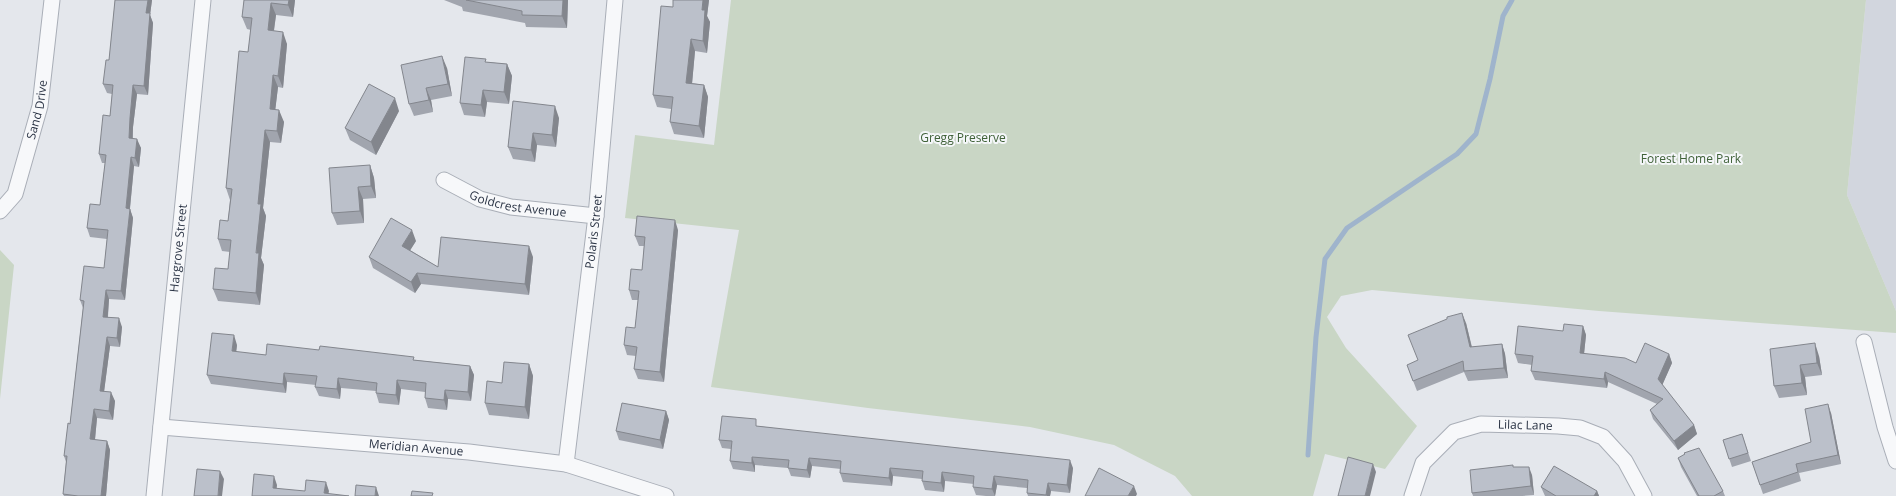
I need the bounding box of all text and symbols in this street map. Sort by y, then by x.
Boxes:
street label: Sand Drive [22,79,51,141]
park label: Gregg Preserve [920,129,1006,146]
park label: Forest Home Park [1641,150,1742,167]
street label: Goldcrest Avenue [467,186,568,221]
street label: Polaris Street [581,194,606,270]
street label: Hargrove Street [165,203,191,293]
street label: Lilac Lane [1498,415,1553,434]
street label: Meridian Avenue [368,435,464,460]

